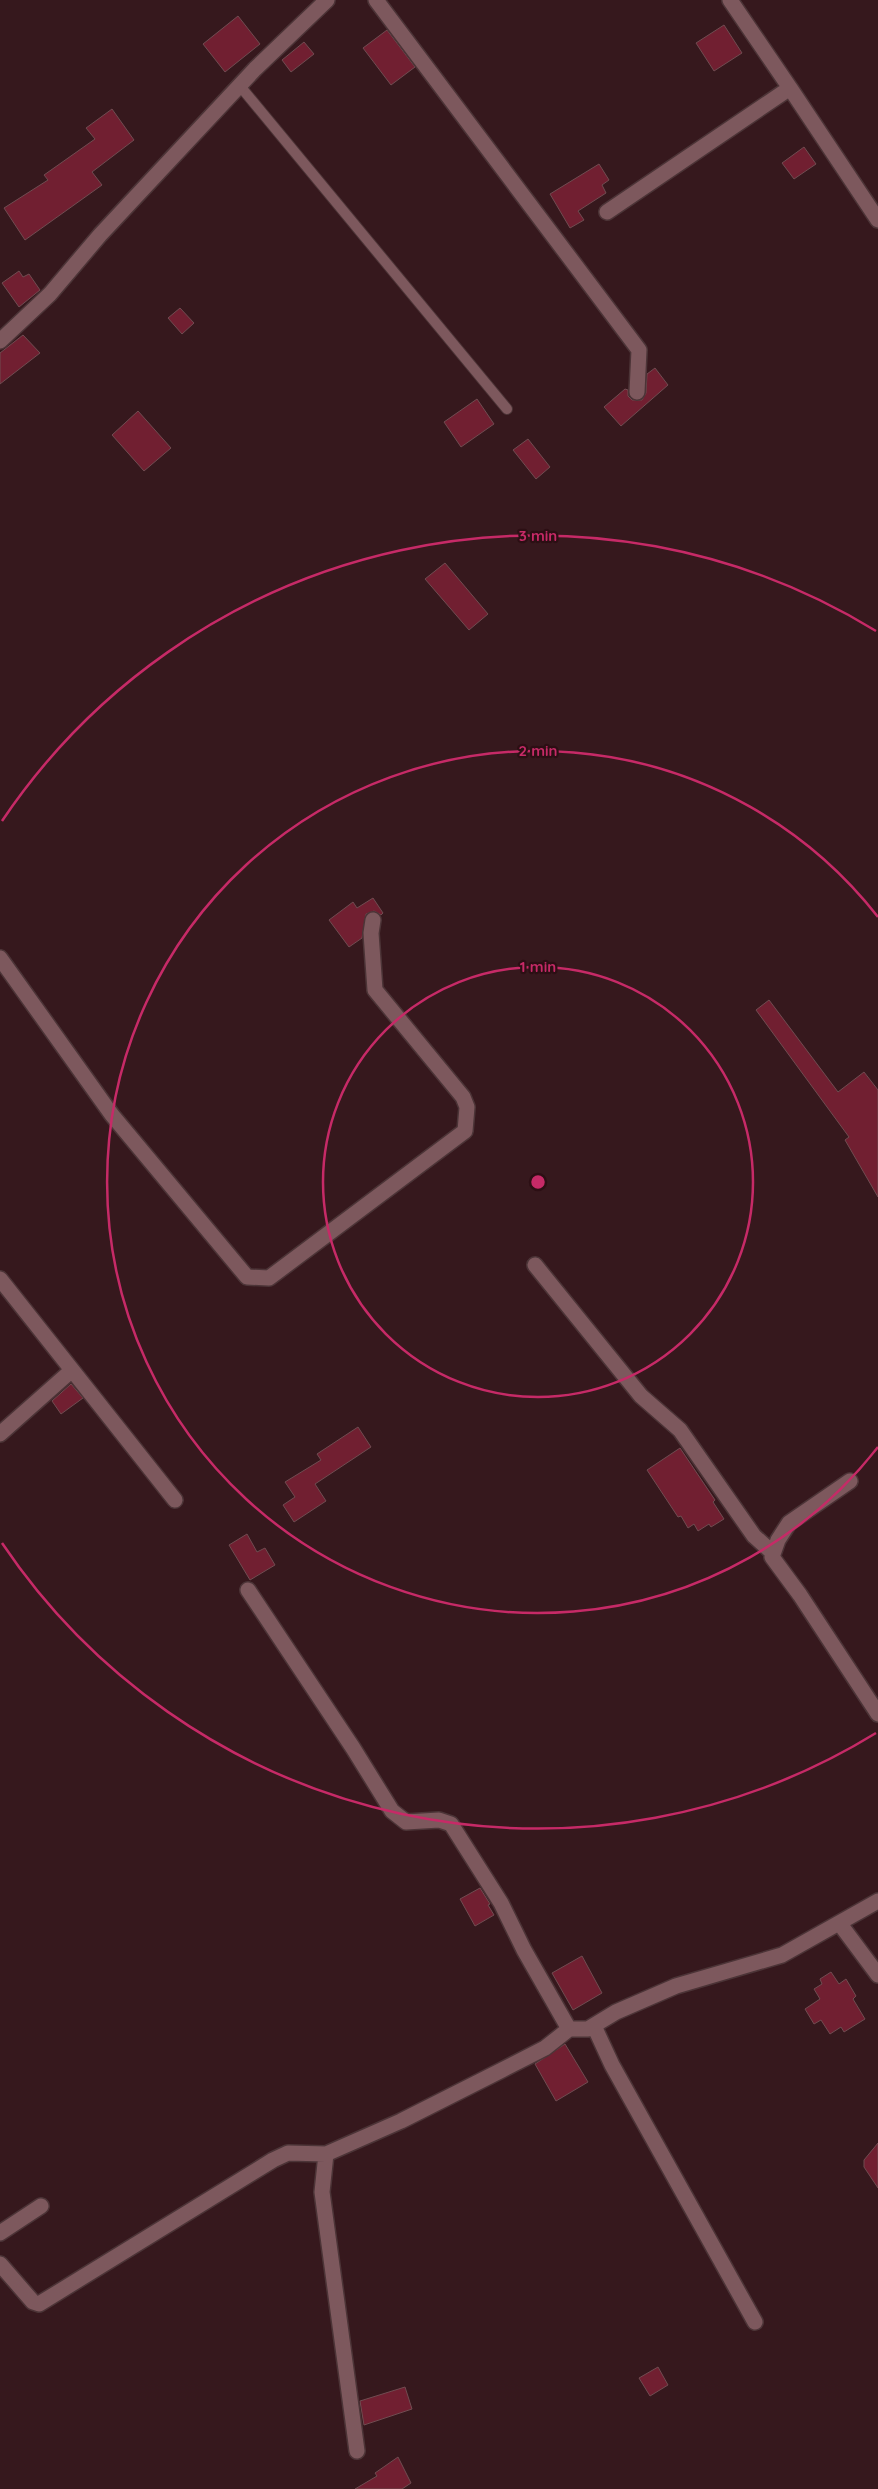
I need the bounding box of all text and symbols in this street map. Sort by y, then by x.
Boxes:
text: 3 min [519,526,557,545]
text: 2 min [518,741,558,760]
text: 1 min [520,957,556,976]
centre of rings [529,1173,547,1191]

